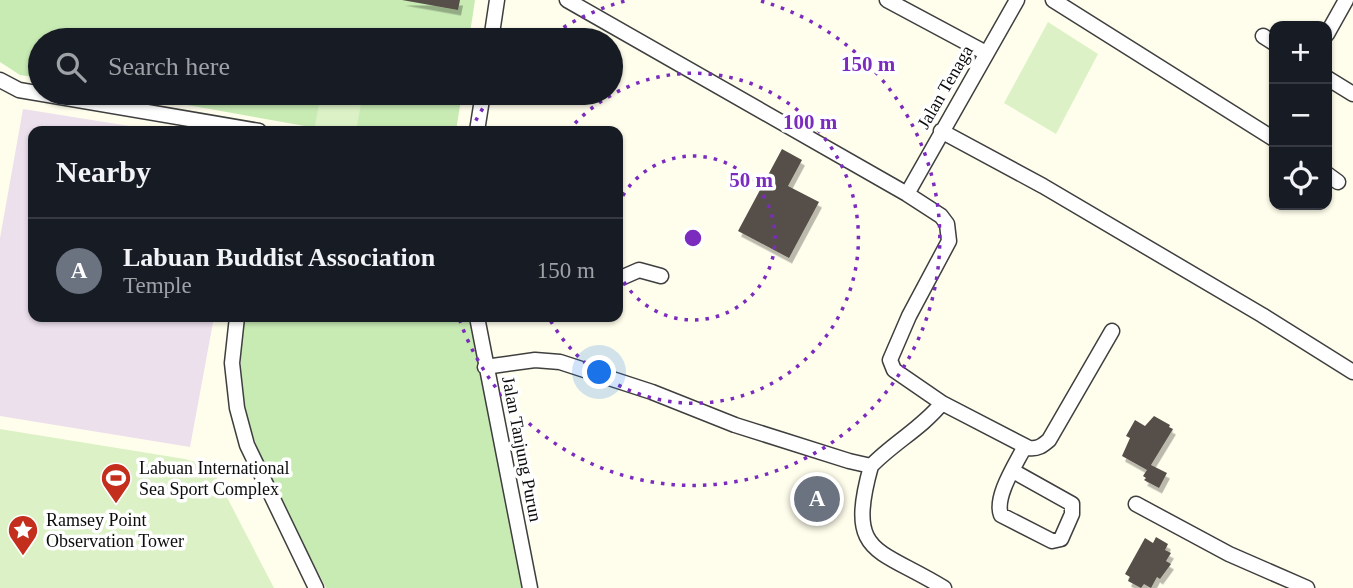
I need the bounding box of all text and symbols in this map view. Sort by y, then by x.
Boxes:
map controls [1269,21,1332,210]
button: + [1269,21,1332,84]
search box [28,28,623,105]
street label: Jalan Tenaga [913,42,977,132]
icon: search [52,48,90,86]
text: Search here [108,52,230,81]
text: 150 m [841,52,896,76]
button: − [1269,84,1332,147]
text: 100 m [783,110,838,134]
button: locate [1269,147,1332,210]
text: Nearby [56,155,151,188]
text: 50 m [729,168,773,192]
centre of rings [681,226,705,250]
text: Labuan Buddist Association [123,243,435,272]
text: A [71,258,87,283]
text: 150 m [537,258,595,283]
text: Temple [123,273,192,298]
your location [582,355,616,389]
street label: Jalan Tanjung Purun [498,375,546,523]
place label: Labuan International Sea Sport Complex [139,458,289,499]
sports icon: Labuan International Sea Sport Complex [99,461,133,505]
pin: A [794,473,840,525]
place label: Ramsey Point Observation Tower [46,510,184,551]
place icon: Ramsey Point Observation Tower [6,513,40,557]

